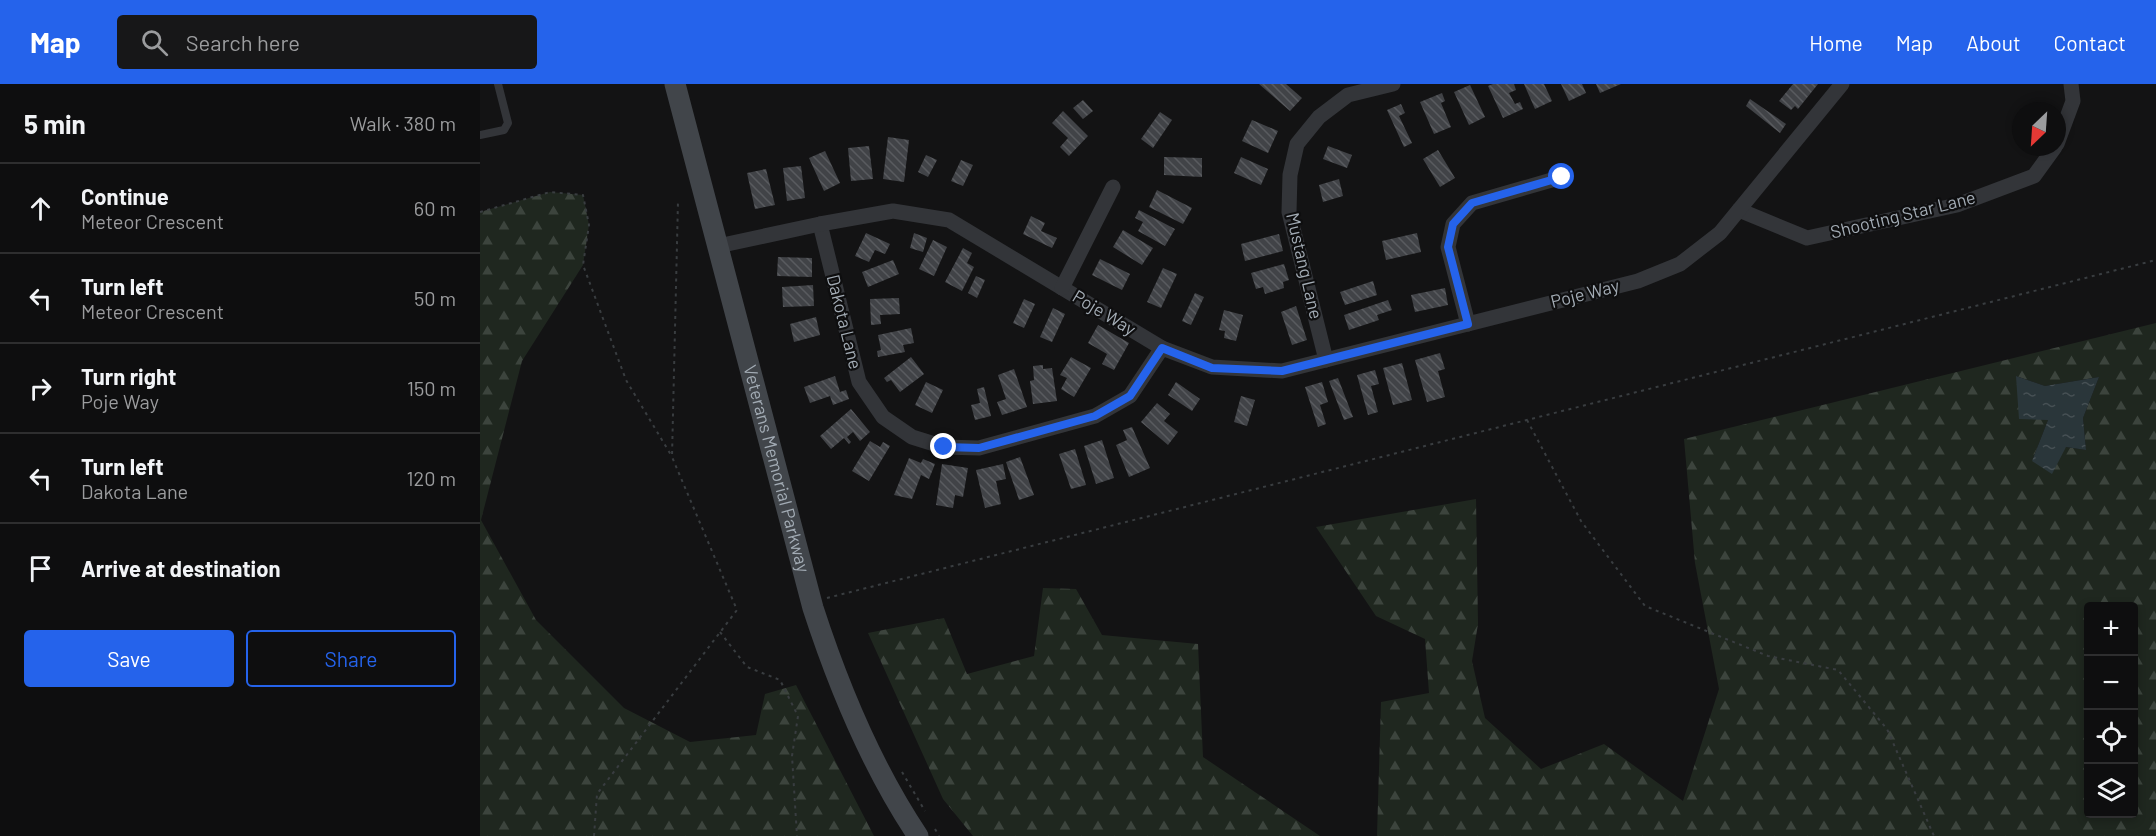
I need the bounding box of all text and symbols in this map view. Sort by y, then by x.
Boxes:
search box [117,15,537,69]
text: Map [30,25,81,59]
icon: search [138,26,171,59]
text: Search here [186,29,300,55]
text: Home [1809,30,1863,55]
text: Map [1896,30,1933,55]
text: About [1966,30,2021,55]
text: Contact [2054,30,2126,55]
north arrow [2012,102,2066,156]
text: 5 min [24,108,86,139]
text: Walk · 380 m [350,111,456,135]
route start [1548,163,1574,189]
text: Continue [81,183,169,209]
street label: Shooting Star Lane [1828,185,1978,243]
icon: ahead [24,192,57,225]
text: 60 m [414,196,456,220]
text: Meteor Crescent [81,209,224,233]
street label: Mustang Lane [1282,210,1328,321]
street label: Dakota Lane [823,272,867,371]
text: Turn left [81,273,164,299]
street label: Poje Way [1548,274,1621,312]
icon: left [24,282,57,315]
street label: Poje Way [1069,285,1140,340]
text: 50 m [414,286,456,310]
text: Meteor Crescent [81,299,224,323]
text: Turn right [81,363,176,389]
street label: Veterans Memorial Parkway [739,363,815,575]
icon: right [24,372,57,405]
text: 150 m [407,376,456,400]
text: Poje Way [81,389,159,413]
route end [930,433,956,459]
text: Turn left [81,453,164,479]
icon: left [24,462,57,495]
text: 120 m [406,466,456,490]
text: Dakota Lane [81,479,188,503]
icon: arrive [24,552,57,585]
text: Arrive at destination [81,555,280,581]
map controls [2084,602,2138,818]
button: + [2084,602,2138,656]
button: Save [24,630,234,687]
button: Share [246,630,456,687]
button: − [2084,656,2138,710]
button: locate [2084,710,2138,764]
button: layers [2084,764,2138,818]

